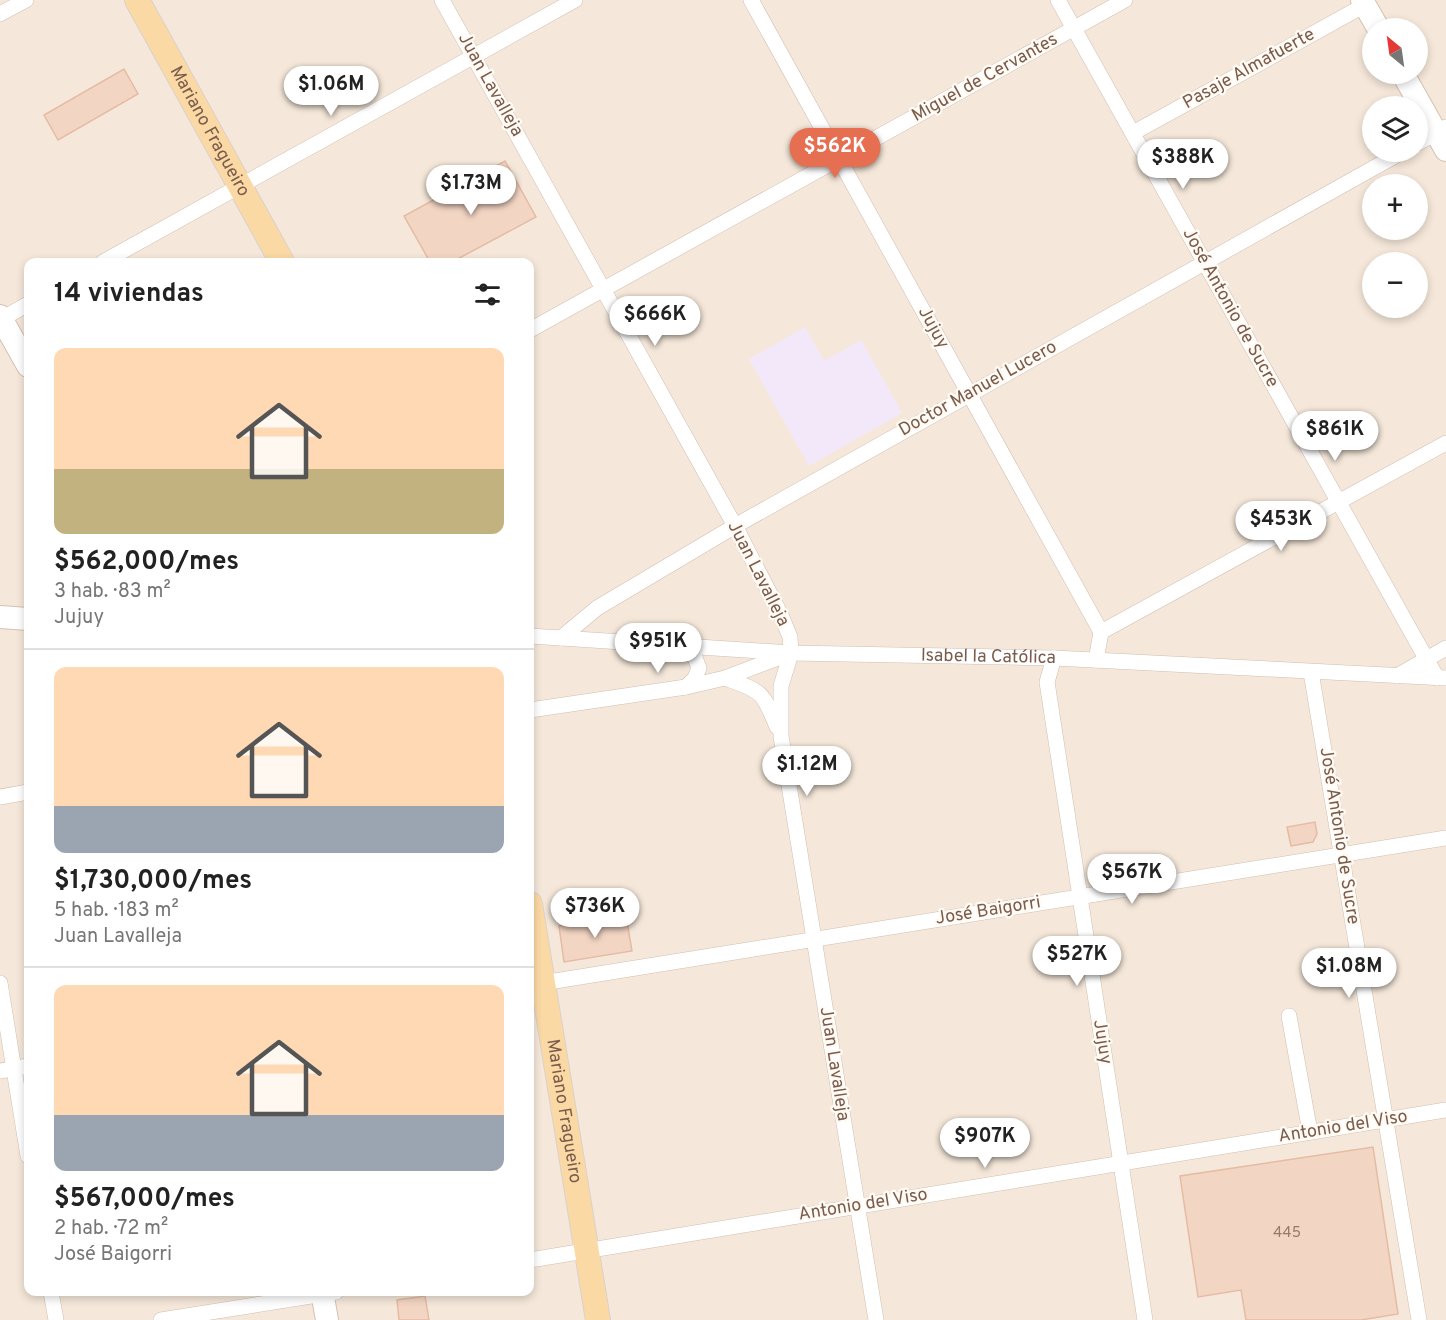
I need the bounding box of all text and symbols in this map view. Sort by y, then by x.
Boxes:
north arrow [1362,18,1428,84]
map controls [1362,18,1428,318]
street label: Pasaje Almafuerte [1179,23,1319,115]
street label: Miguel de Cervantes [908,28,1062,128]
street label: Juan Lavalleja [452,29,528,141]
street label: Mariano Fragueiro [164,62,255,201]
pin: $1.06M [282,66,380,117]
text: $1.06M [298,72,364,98]
button: layers [1362,96,1428,162]
pin: $562K [793,128,877,179]
text: $562K [804,134,866,160]
pin: $388K [1141,139,1225,190]
text: $388K [1151,145,1215,171]
pin: $1.73M [422,165,520,216]
text: $1.73M [440,171,502,197]
button: + [1362,174,1428,240]
street label: José Antonio de Sucre [1177,224,1283,392]
button: − [1362,252,1428,318]
text: 14 viviendas [54,278,204,311]
icon: filters [471,278,504,311]
pin: $666K [613,296,697,347]
text: $666K [623,302,687,328]
street label: Jujuy [912,303,954,353]
street label: Doctor Manuel Lucero [895,336,1061,442]
icon: home [225,387,333,495]
pin: $861K [1293,411,1377,462]
text: $861K [1305,417,1365,443]
pin: $453K [1239,501,1323,552]
text: $453K [1249,507,1313,533]
street label: Juan Lavalleja [722,517,794,631]
text: $562,000/mes [54,546,239,579]
text: 3 hab. · 83 m² [54,579,171,605]
text: Jujuy [54,605,104,631]
pin: $951K [616,623,700,674]
text: $951K [629,629,687,655]
street label: Isabel la Católica [921,644,1056,670]
icon: home [225,706,333,814]
pin: $1.12M [758,746,856,797]
street label: José Antonio de Sucre [1314,746,1364,926]
text: $1.12M [776,752,838,778]
pin: $567K [1090,854,1174,905]
text: $567K [1101,860,1163,886]
text: $1,730,000/mes [54,865,252,898]
pin: $736K [553,888,637,939]
street label: José Baigorri [934,891,1042,931]
text: $736K [565,894,625,920]
text: 5 hab. · 183 m² [54,898,179,924]
text: Juan Lavalleja [54,924,182,950]
pin: $527K [1035,936,1119,987]
text: $527K [1046,942,1108,968]
pin: $1.08M [1300,948,1398,999]
text: $1.08M [1316,954,1382,980]
street label: Juan Lavalleja [814,1005,854,1123]
street label: Jujuy [1087,1018,1117,1066]
icon: home [225,1024,333,1132]
street label: Mariano Fragueiro [541,1037,587,1185]
street label: Antonio del Viso [1277,1105,1409,1149]
pin: $907K [943,1118,1027,1169]
text: $907K [954,1124,1016,1150]
text: $567,000/mes [54,1183,235,1216]
street label: Antonio del Viso [797,1183,929,1227]
text: 2 hab. · 72 m² [54,1216,168,1242]
house number: 445 [1273,1224,1301,1243]
text: José Baigorri [54,1242,172,1268]

